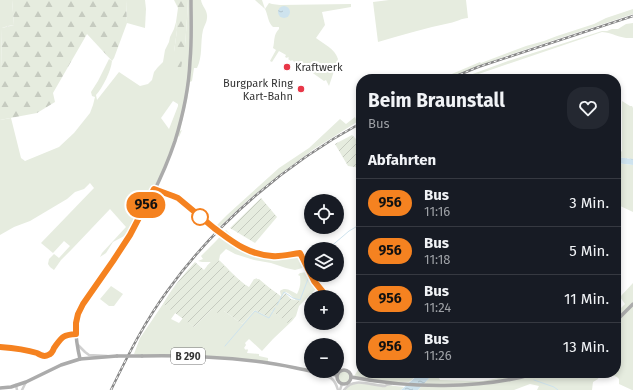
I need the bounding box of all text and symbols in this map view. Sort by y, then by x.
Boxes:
place label: Kraftwerk [295,61,343,74]
marker: Kraftwerk [282,62,292,72]
place label: Burgpark Ring Kart-Bahn [223,77,293,103]
marker: Burgpark Ring Kart-Bahn [296,84,306,94]
button: heart [567,87,609,129]
text: Beim Braunstall [368,89,505,112]
text: Bus [368,116,390,131]
text: Abfahrten [368,151,436,169]
text: Bus [424,186,449,204]
line badge: 956 [123,192,169,218]
map controls [304,194,344,378]
button: locate [304,194,344,234]
text: 956 [378,194,402,211]
text: 3 Min. [569,194,609,212]
text: 956 [134,196,158,213]
text: 11:16 [424,204,450,219]
unlabelled marker [191,208,209,226]
text: Bus [424,234,449,252]
button: layers [304,242,344,282]
text: 956 [378,242,402,259]
text: 5 Min. [569,242,609,260]
text: 11:18 [424,252,450,267]
text: Bus [424,282,449,300]
button: + [304,290,344,330]
text: 956 [378,290,402,307]
text: 11 Min. [564,290,609,308]
text: 11:24 [424,300,451,315]
text: Bus [424,330,449,348]
button: − [304,338,344,378]
text: 956 [378,338,402,355]
text: 13 Min. [563,338,609,356]
road number: B 290 [171,348,205,364]
text: 11:26 [424,348,452,363]

